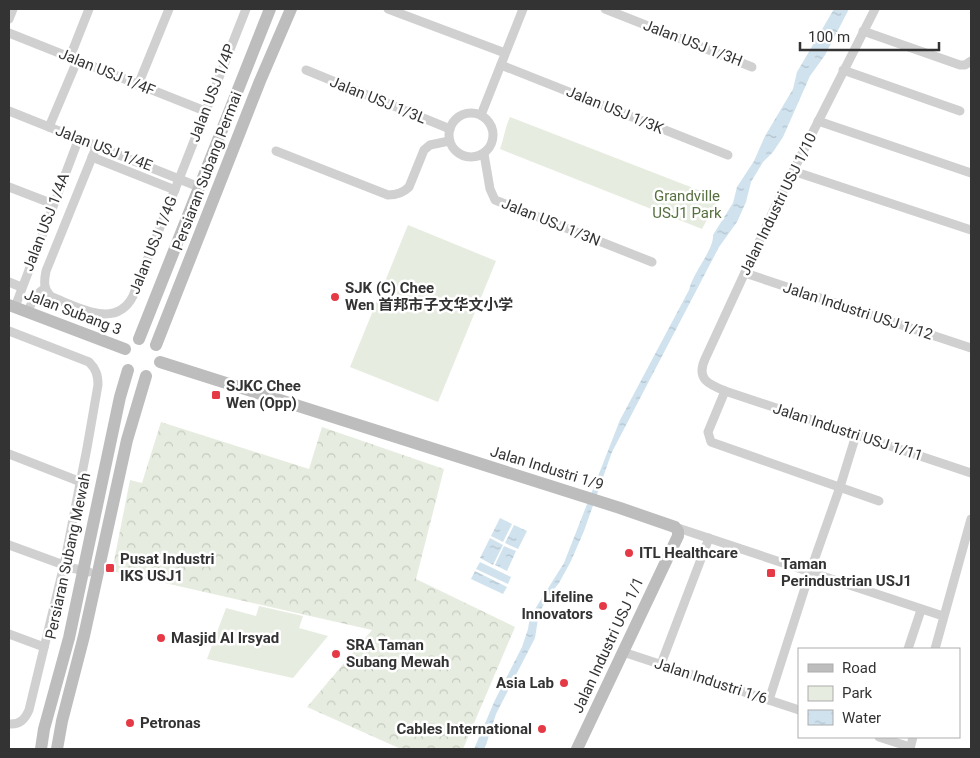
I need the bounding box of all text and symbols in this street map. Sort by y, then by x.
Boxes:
street label: Jalan USJ 1/3H [641,16,745,70]
scale bar [800,20,939,52]
text: 100 m [808,28,850,46]
street label: Jalan USJ 1/4P [185,42,239,144]
street label: Jalan USJ 1/4F [56,45,158,99]
street label: Jalan USJ 1/3L [327,73,429,127]
street label: Jalan USJ 1/3K [564,82,667,138]
street label: Persiaran Subang Permai [168,89,246,253]
street label: Jalan USJ 1/4E [53,121,155,175]
street label: Jalan Industri USJ 1/10 [736,130,820,278]
street label: Jalan USJ 1/4A [19,170,73,274]
park label: Grandville USJ1 Park [652,187,722,222]
street label: Jalan USJ 1/4G [125,193,181,297]
street label: Jalan USJ 1/3N [499,194,603,250]
street label: Jalan Industri USJ 1/12 [781,278,935,344]
place label: SJK (C) Chee Wen 首邦市子文华文小学 [345,279,513,314]
street label: Jalan Subang 3 [22,285,124,339]
marker: SJK (C) Chee Wen 首邦市子文华文小学 [329,291,341,303]
place label: SJKC Chee Wen (Opp) [226,377,301,412]
marker: SJKC Chee Wen (Opp) [210,389,222,401]
street label: Jalan Industri USJ 1/11 [771,399,925,465]
street label: Jalan Industri 1/9 [488,442,606,494]
street label: Persiaran Subang Mewah [42,471,94,641]
place label: ITL Healthcare [639,544,738,562]
marker: ITL Healthcare [623,547,635,559]
place label: Pusat Industri IKS USJ1 [120,550,215,585]
place label: Taman Perindustrian USJ1 [781,555,912,590]
marker: Pusat Industri IKS USJ1 [104,562,116,574]
marker: Taman Perindustrian USJ1 [765,567,777,579]
street label: Jalan Industri USJ 1/1 [569,574,647,716]
place label: Lifeline Innovators [521,588,593,623]
marker: Lifeline Innovators [597,600,609,612]
place label: Masjid Al Irsyad [171,629,279,647]
marker: Masjid Al Irsyad [155,632,167,644]
place label: SRA Taman Subang Mewah [346,636,449,671]
marker: SRA Taman Subang Mewah [330,648,342,660]
legend [798,648,960,738]
street label: Jalan Industri 1/6 [652,654,770,708]
text: Road [842,659,876,677]
place label: Asia Lab [496,674,554,692]
marker: Asia Lab [558,677,570,689]
text: Park [842,684,873,702]
text: Water [842,709,881,727]
place label: Petronas [140,714,201,732]
marker: Petronas [124,717,136,729]
place label: Cables International [396,720,532,738]
marker: Cables International [536,723,548,735]

